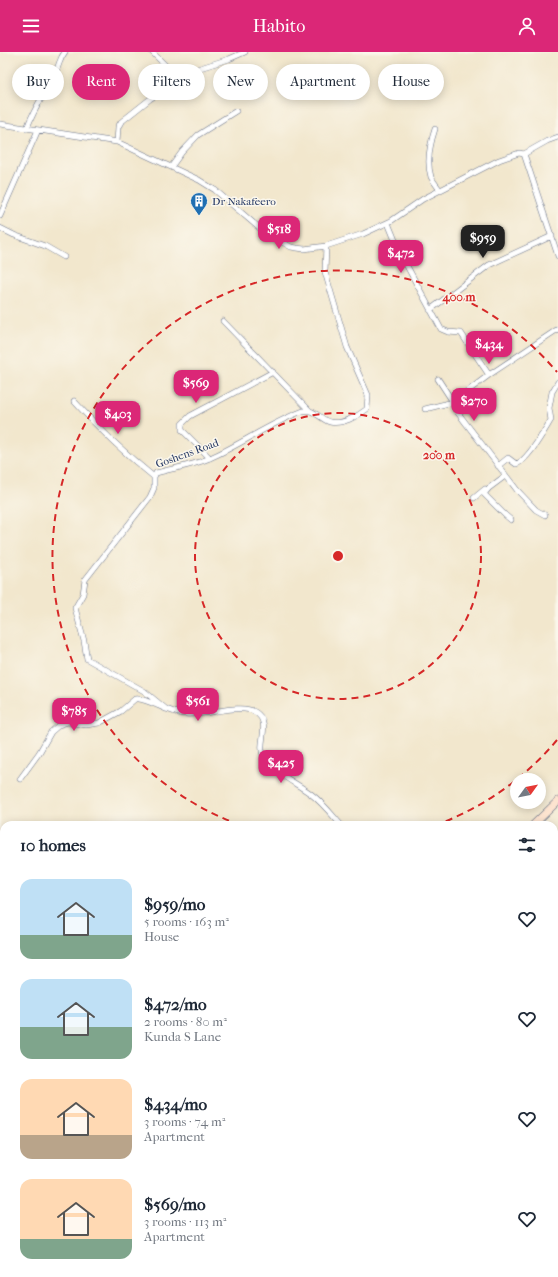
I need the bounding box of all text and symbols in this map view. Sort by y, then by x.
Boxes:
icon: menu [20,15,42,37]
icon: person [516,15,538,37]
text: Habito [253,16,305,37]
chip: Buy [12,64,64,100]
chip: Rent [72,64,130,100]
chip: Filters [138,64,205,100]
chip: New [213,64,268,100]
chip: Apartment [276,64,370,100]
chip: House [378,64,444,100]
building icon: Dr Nakafeero [189,191,209,216]
place label: Dr Nakafeero [212,195,276,208]
pin: $518 [255,216,303,250]
text: $518 [267,221,291,236]
pin: $959 [459,225,507,259]
text: $959 [470,230,496,245]
pin: $472 [377,240,425,274]
text: $472 [387,245,415,260]
text: 400 m [442,290,476,305]
pin: $434 [465,331,513,365]
text: $434 [475,336,503,351]
pin: $569 [172,370,220,404]
text: $569 [183,375,209,390]
pin: $270 [450,388,498,422]
text: $270 [460,393,488,408]
pin: $403 [94,401,142,435]
text: $403 [104,406,132,421]
street label: Goshens Road [154,436,221,471]
text: 200 m [423,448,456,462]
centre of rings [331,549,345,563]
pin: $561 [174,688,222,722]
text: $561 [186,693,210,708]
pin: $785 [50,698,98,732]
text: $785 [61,703,87,718]
pin: $425 [257,750,305,784]
text: $425 [267,755,295,770]
north arrow [510,773,546,809]
map controls [510,773,546,809]
icon: filters [516,834,538,856]
text: 10 homes [20,835,86,855]
text: $959/mo [144,894,205,914]
icon: home [52,895,100,943]
icon: heart [516,908,538,930]
text: 5 rooms · 163 m² [144,914,229,929]
text: House [144,929,179,944]
text: $472/mo [144,994,207,1014]
icon: home [52,995,100,1043]
icon: heart [516,1008,538,1030]
text: 2 rooms · 80 m² [144,1014,227,1029]
text: Kunda S Lane [144,1029,221,1044]
text: $434/mo [144,1094,207,1114]
icon: home [52,1095,100,1143]
icon: heart [516,1108,538,1130]
text: 3 rooms · 74 m² [144,1114,225,1129]
text: Apartment [144,1129,205,1144]
text: $569/mo [144,1194,206,1214]
icon: home [52,1195,100,1243]
icon: heart [516,1208,538,1230]
text: 3 rooms · 113 m² [144,1214,226,1229]
text: Apartment [144,1229,205,1244]

